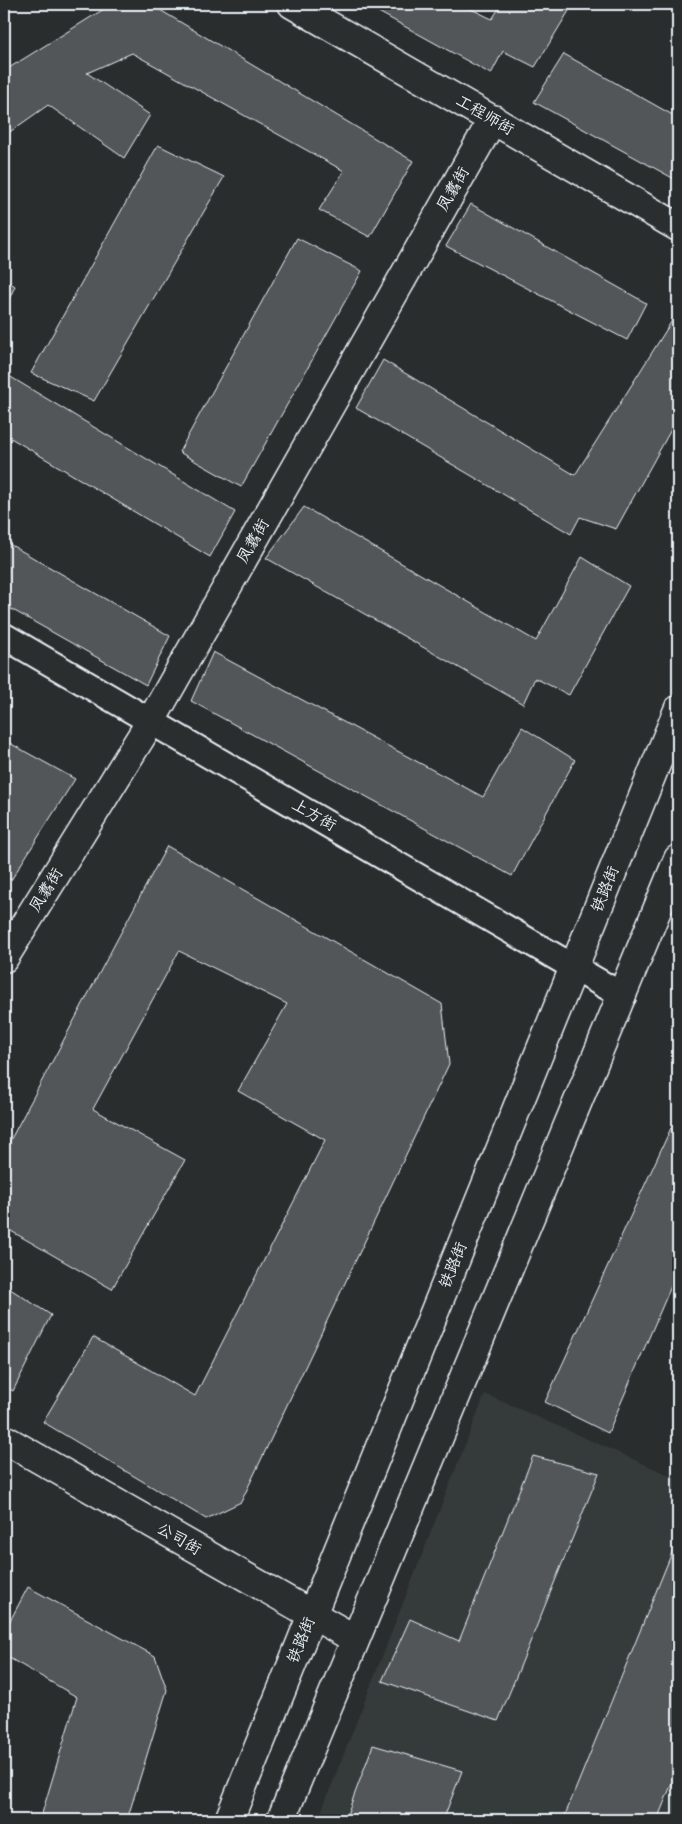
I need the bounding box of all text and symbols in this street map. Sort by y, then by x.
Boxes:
street label: 工程师街 [452,89,518,141]
street label: 凤翥街 [431,163,475,215]
street label: 凤翥街 [231,515,275,567]
street label: 上方街 [288,793,340,837]
street label: 铁路街 [586,863,624,915]
street label: 凤翥街 [24,864,68,916]
street label: 铁路街 [434,1239,472,1291]
street label: 公司街 [153,1517,205,1561]
street label: 铁路街 [282,1614,320,1666]

